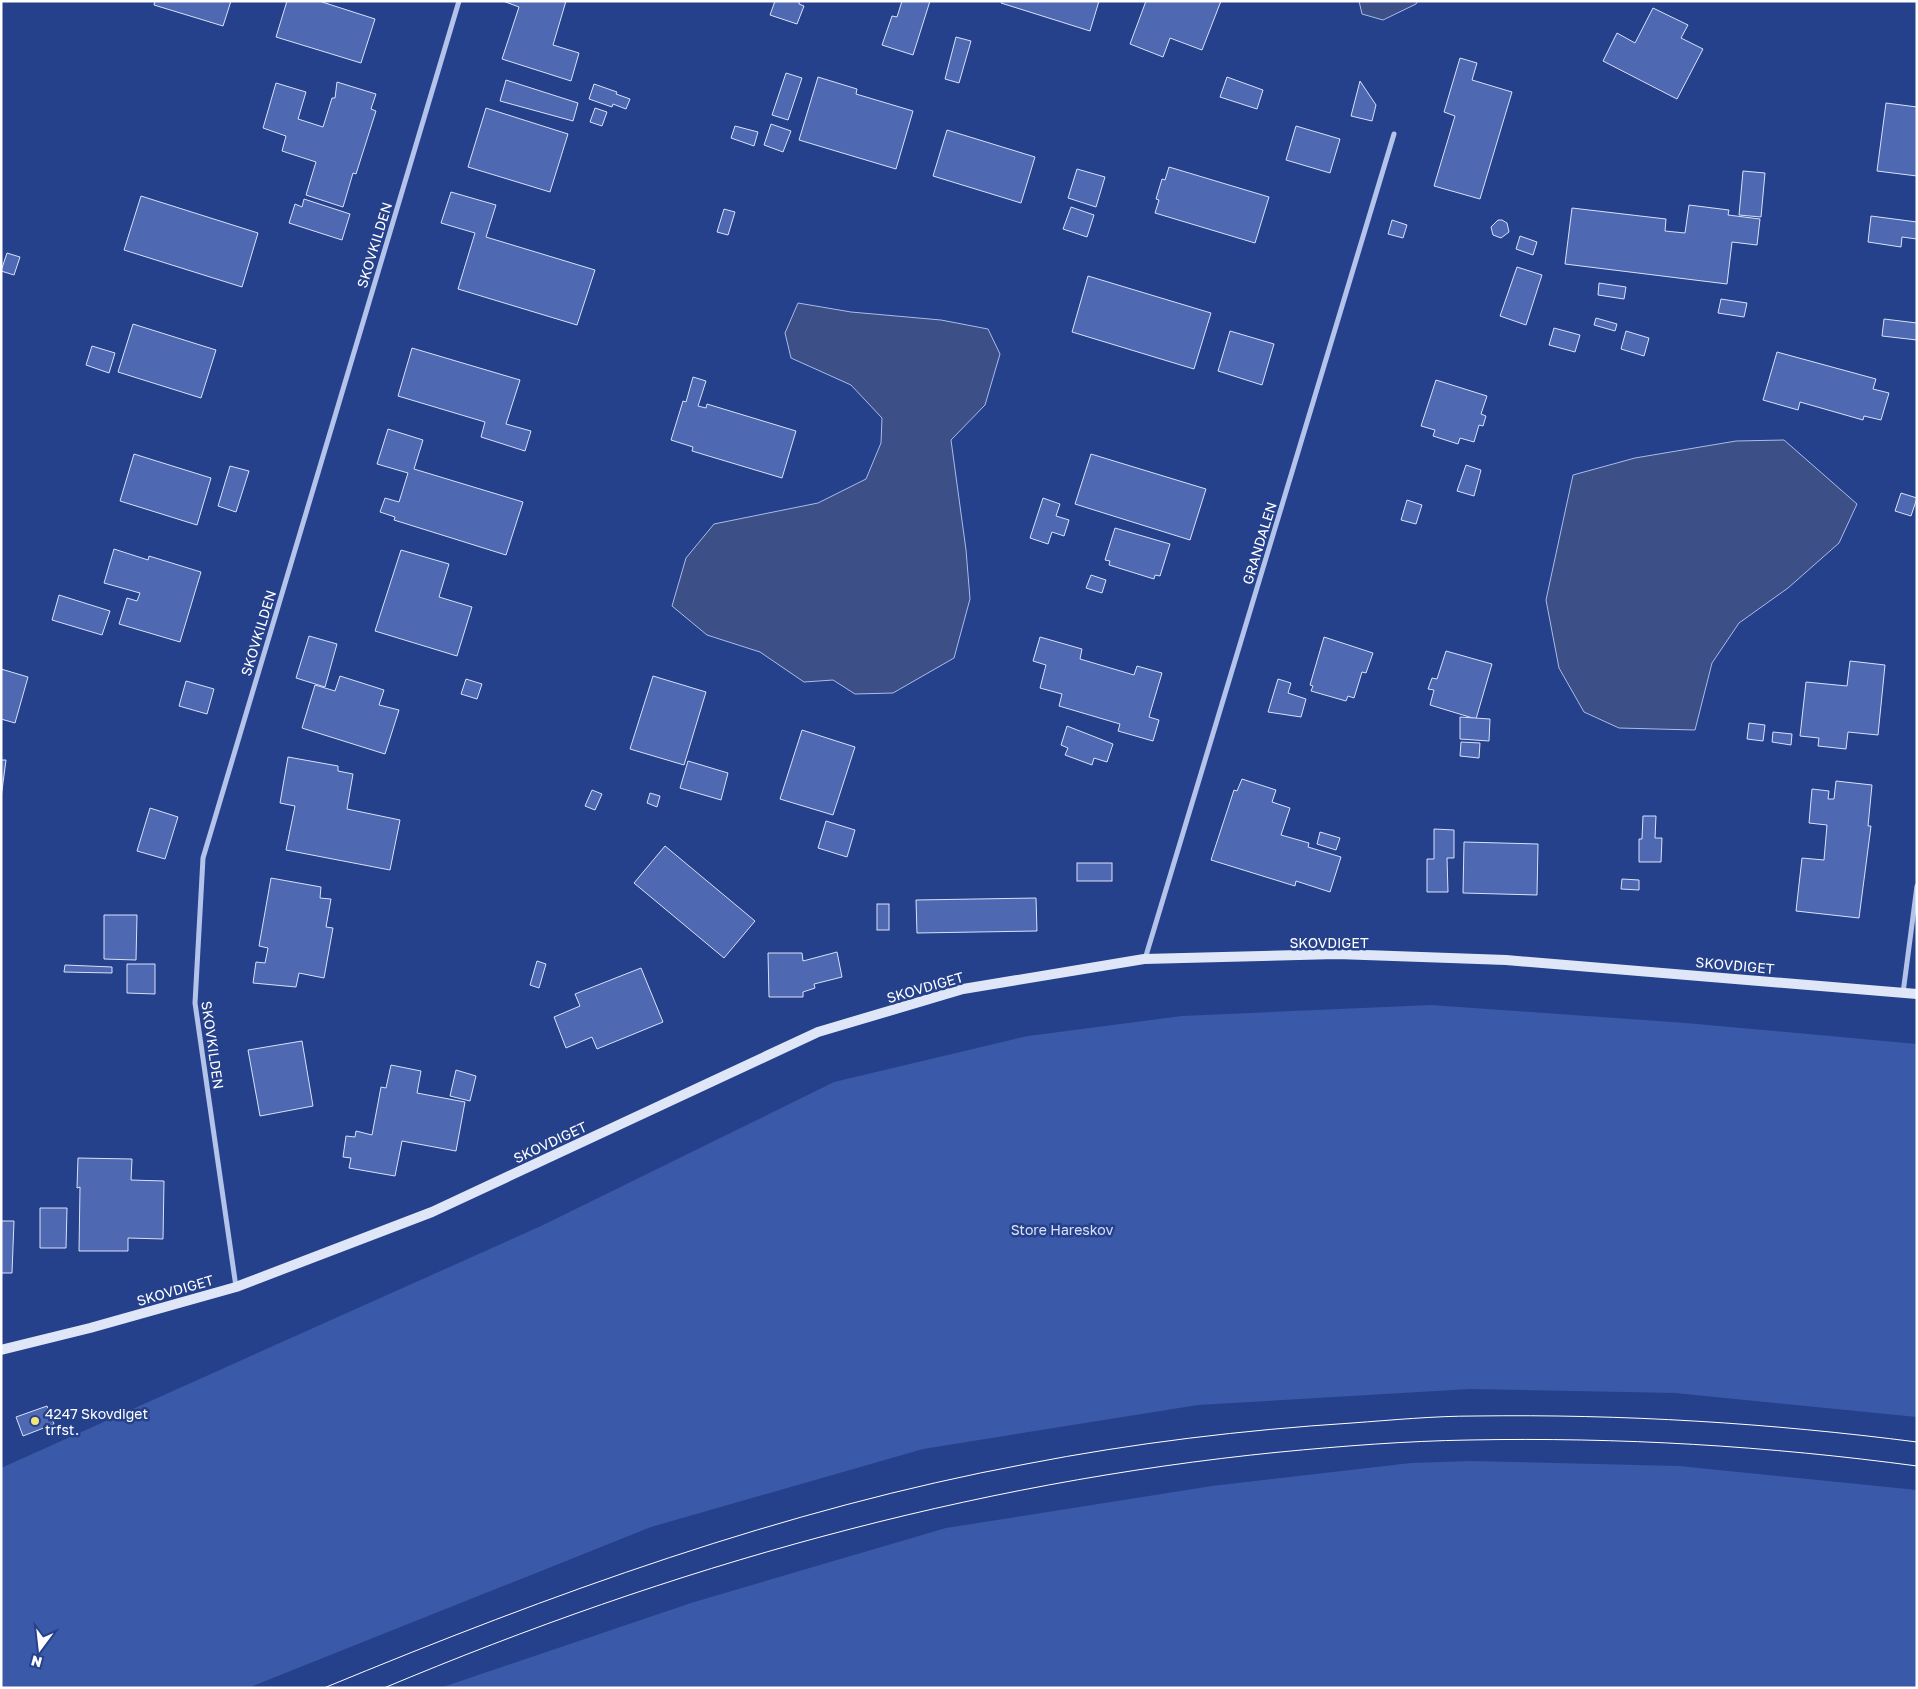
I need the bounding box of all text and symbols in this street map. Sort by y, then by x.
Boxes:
street label: SKOVKILDEN [353,200,395,290]
street label: GRANDALEN [1238,500,1280,586]
street label: SKOVKILDEN [237,588,279,678]
street label: SKOVDIGET [1289,934,1369,951]
street label: SKOVDIGET [1695,953,1776,977]
street label: SKOVDIGET [885,968,966,1006]
street label: SKOVKILDEN [198,1000,228,1090]
street label: SKOVDIGET [511,1117,590,1166]
park label: Store Hareskov [1011,1221,1113,1238]
street label: SKOVDIGET [135,1271,216,1309]
place label: 4247 Skovdiget trfst. [45,1405,148,1438]
marker: 4247 Skovdiget trfst. [29,1415,41,1427]
north arrow [15,1624,65,1674]
text: N [29,1652,44,1672]

